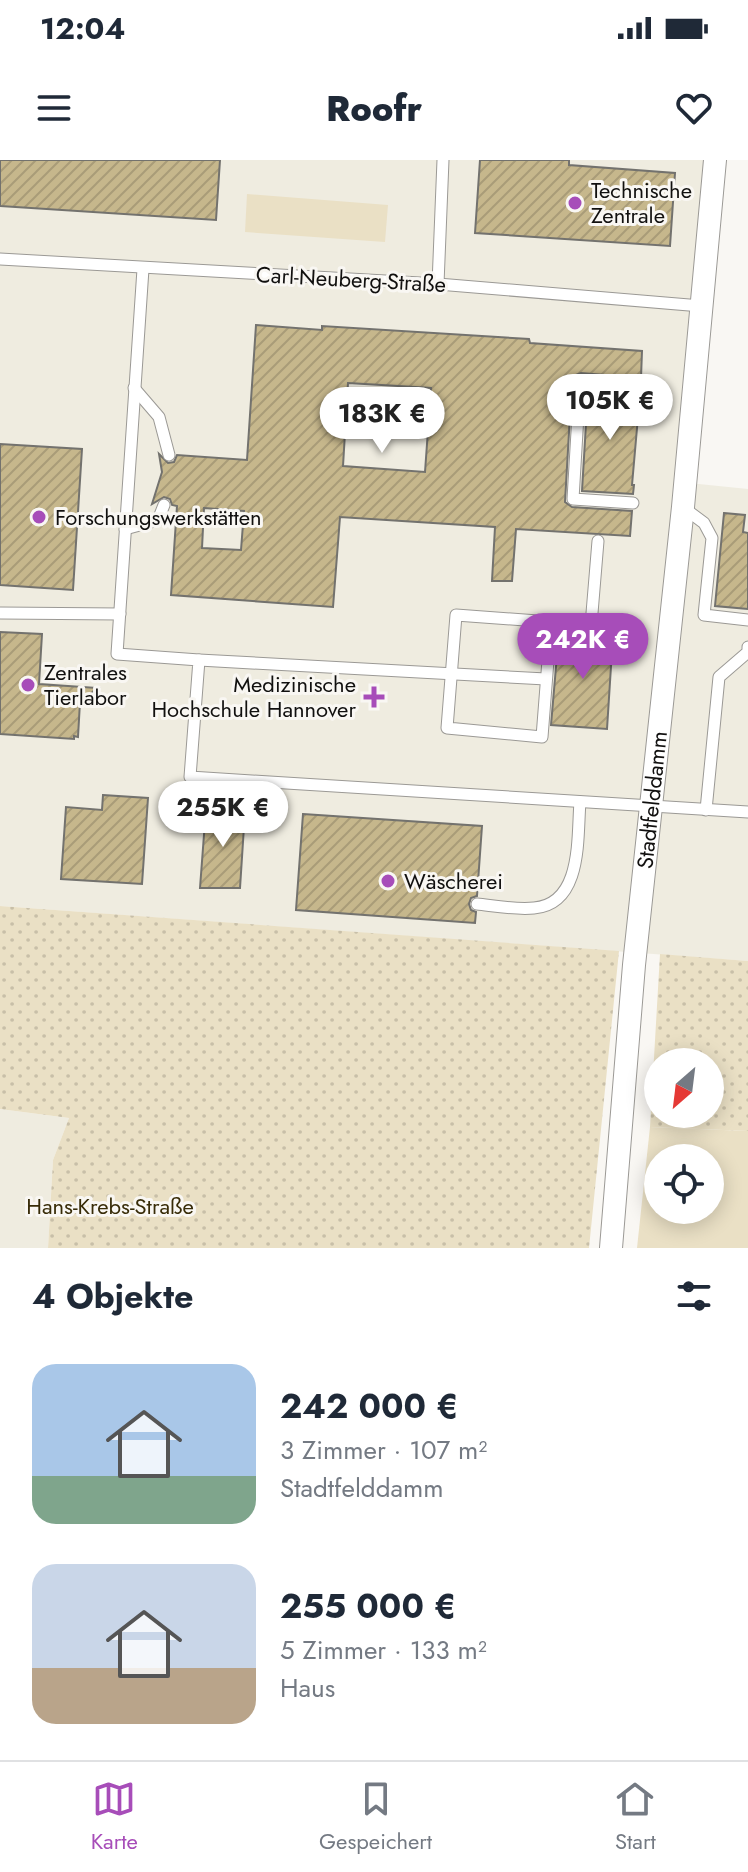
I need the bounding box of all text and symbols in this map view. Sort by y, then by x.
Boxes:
text: 12:04 [40,7,125,50]
text: Roofr [326,82,422,134]
icon: menu [32,86,76,130]
icon: heart [672,86,716,130]
place label: Technische Zentrale [591,174,692,231]
marker: Technische Zentrale [566,194,584,212]
street label: Carl-Neuberg-Straße [255,258,447,300]
pin: 105K € [545,374,675,442]
text: 105K € [565,381,655,419]
pin: 183K € [317,387,447,455]
text: 183K € [338,394,426,432]
place label: Forschungswerkstätten [55,501,262,533]
marker: Forschungswerkstätten [30,508,48,526]
pin: 242K € [518,613,648,681]
text: 242K € [535,620,631,658]
place label: Zentrales Tierlabor [44,656,127,713]
place label: Medizinische Hochschule Hannover [151,668,356,725]
marker: Zentrales Tierlabor [19,676,37,694]
marker: Medizinische Hochschule Hannover [363,686,385,708]
street label: Stadtfelddamm [628,729,675,870]
pin: 255K € [158,781,288,849]
text: 255K € [176,788,270,826]
place label: Wäscherei [404,865,503,897]
marker: Wäscherei [379,872,397,890]
north arrow [644,1048,724,1128]
map controls [644,1048,724,1224]
button: locate [644,1144,724,1224]
park label: Hans-Krebs-Straße [26,1190,194,1222]
text: 4 Objekte [32,1272,193,1321]
icon: filters [672,1274,716,1318]
text: 242 000 € [280,1382,459,1431]
icon: home [96,1396,192,1492]
text: 3 Zimmer · 107 m² [280,1431,487,1469]
text: Stadtfelddamm [280,1469,444,1507]
text: 255 000 € [280,1582,456,1631]
icon: home [96,1596,192,1692]
text: 5 Zimmer · 133 m² [280,1631,487,1669]
text: Haus [280,1669,335,1707]
tab: Karte [91,1777,138,1857]
tab: Gespeichert [319,1777,432,1857]
tab: Start [613,1777,657,1857]

